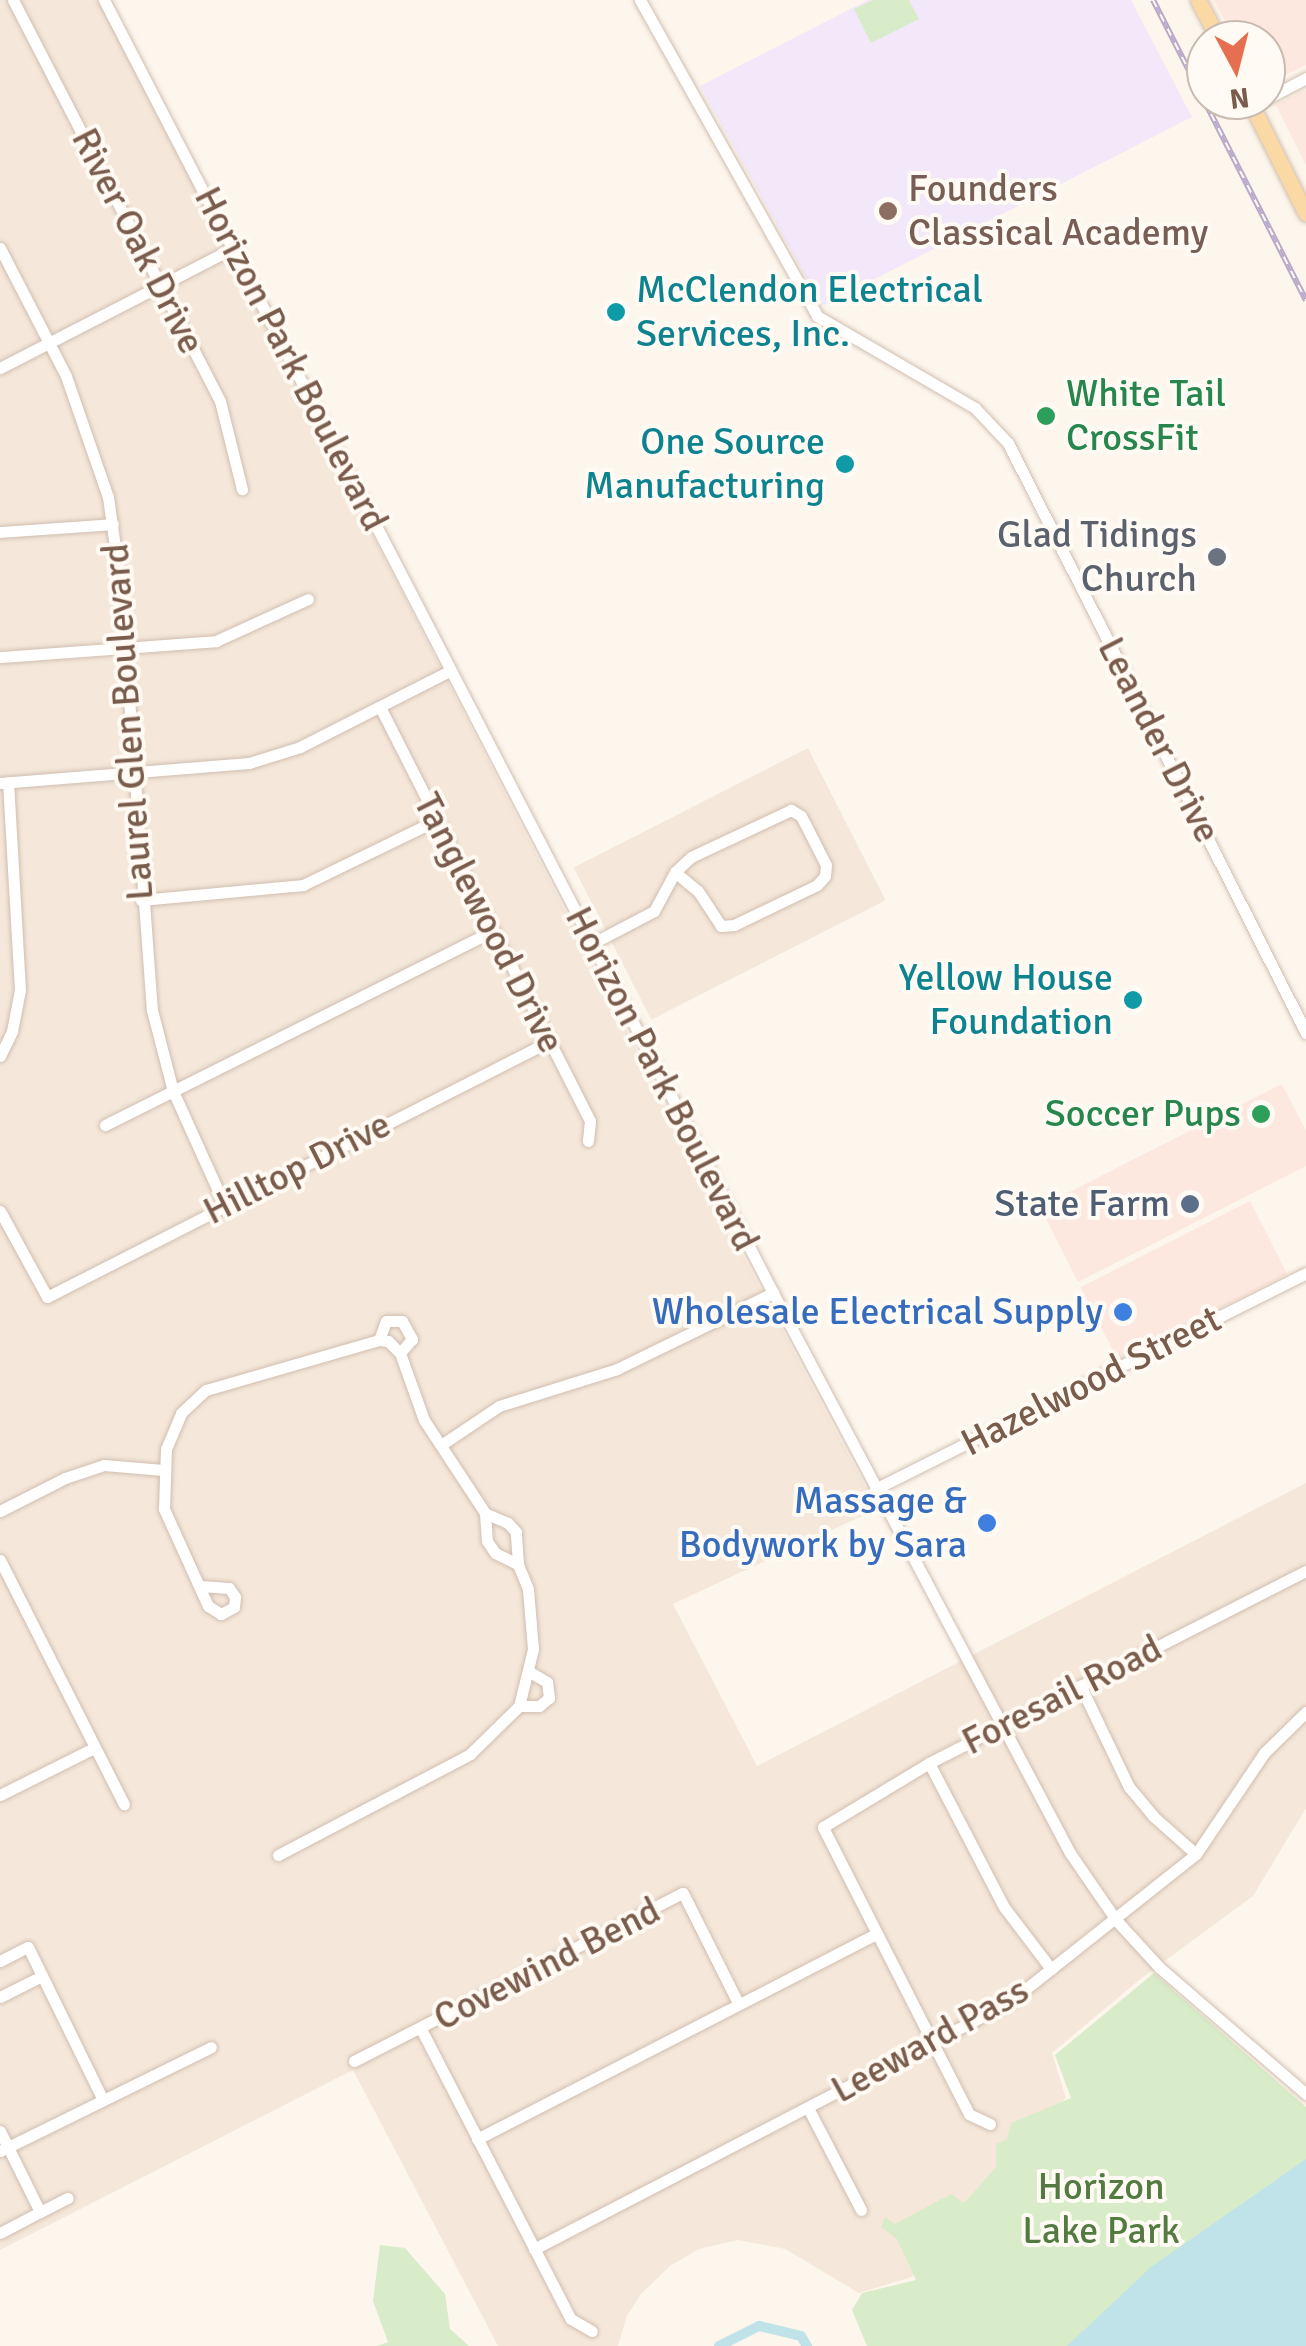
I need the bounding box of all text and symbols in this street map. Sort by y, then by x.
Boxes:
north arrow [1186,20,1286,120]
text: N [1228,80,1251,116]
street label: River Oak Drive [62,121,214,361]
place label: Founders Classical Academy [908,166,1208,255]
street label: Horizon Park Boulevard [184,179,398,539]
marker: Founders Classical Academy [877,200,899,222]
place label: McClendon Electrical Services, Inc. [636,267,983,356]
marker: McClendon Electrical Services, Inc. [605,301,627,323]
place label: White Tail CrossFit [1066,371,1226,460]
marker: White Tail CrossFit [1035,405,1057,427]
place label: One Source Manufacturing [584,419,825,508]
marker: One Source Manufacturing [834,453,856,475]
place label: Glad Tidings Church [997,512,1197,602]
street label: Laurel Glen Boulevard [93,542,163,902]
marker: Glad Tidings Church [1206,546,1228,568]
street label: Leander Drive [1088,630,1230,850]
street label: Tanglewood Drive [404,786,574,1060]
street label: Horizon Park Boulevard [555,899,769,1259]
place label: Yellow House Foundation [899,955,1113,1044]
marker: Yellow House Foundation [1122,989,1144,1011]
place label: Soccer Pups [1045,1091,1241,1137]
street label: Hilltop Drive [196,1102,398,1234]
marker: Soccer Pups [1250,1103,1272,1125]
place label: State Farm [994,1181,1170,1227]
marker: State Farm [1179,1193,1201,1215]
place label: Wholesale Electrical Supply [652,1289,1103,1335]
street label: Hazelwood Street [954,1296,1228,1466]
marker: Wholesale Electrical Supply [1112,1301,1134,1323]
place label: Massage & Bodywork by Sara [679,1478,967,1568]
marker: Massage & Bodywork by Sara [976,1512,998,1534]
street label: Foresail Road [955,1625,1169,1765]
street label: Covewind Bend [426,1887,668,2041]
street label: Leeward Pass [824,1967,1036,2113]
park label: Horizon Lake Park [1022,2164,1180,2254]

